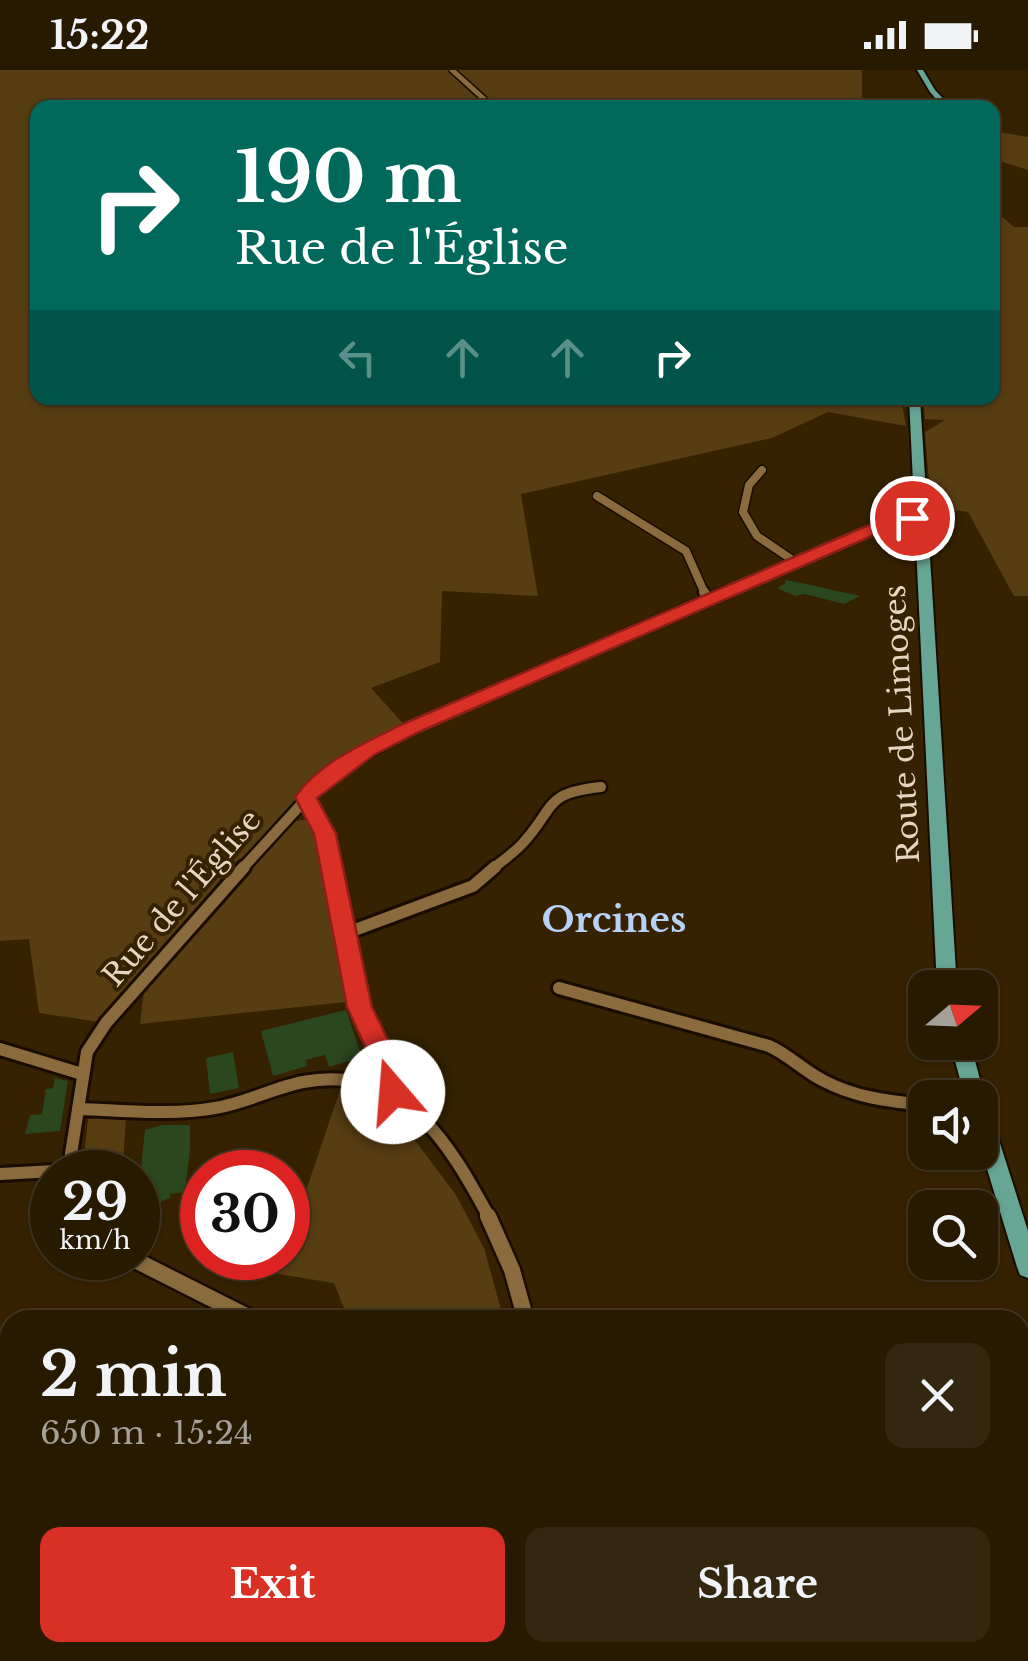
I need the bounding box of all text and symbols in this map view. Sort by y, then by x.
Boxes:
text: 15:22 [50,12,149,59]
text: 190 m [235,134,462,221]
icon: right [70,140,200,270]
text: Rue de l'Église [235,220,569,276]
icon: left [330,330,385,385]
icon: ahead [435,330,490,385]
icon: ahead [540,330,595,385]
icon: right [645,330,700,385]
pin [870,476,955,561]
icon: arrive [885,491,940,546]
street label: Route de Limoges [876,584,927,864]
street label: Rue de l'Église [95,802,269,994]
district label: Orcines [542,898,686,941]
north arrow [908,970,998,1060]
map controls [908,970,998,1280]
position arrow [341,1040,445,1144]
button: sound [908,1080,998,1170]
speed limit sign: 30 [180,1150,310,1280]
text: 29 [62,1171,128,1234]
button: search [908,1190,998,1280]
text: km/h [60,1225,130,1256]
text: 2 min [40,1338,227,1412]
button: close [885,1343,990,1448]
text: 650 m · 15:24 [40,1413,253,1453]
button: Exit [40,1527,505,1642]
button: Share [525,1527,990,1642]

